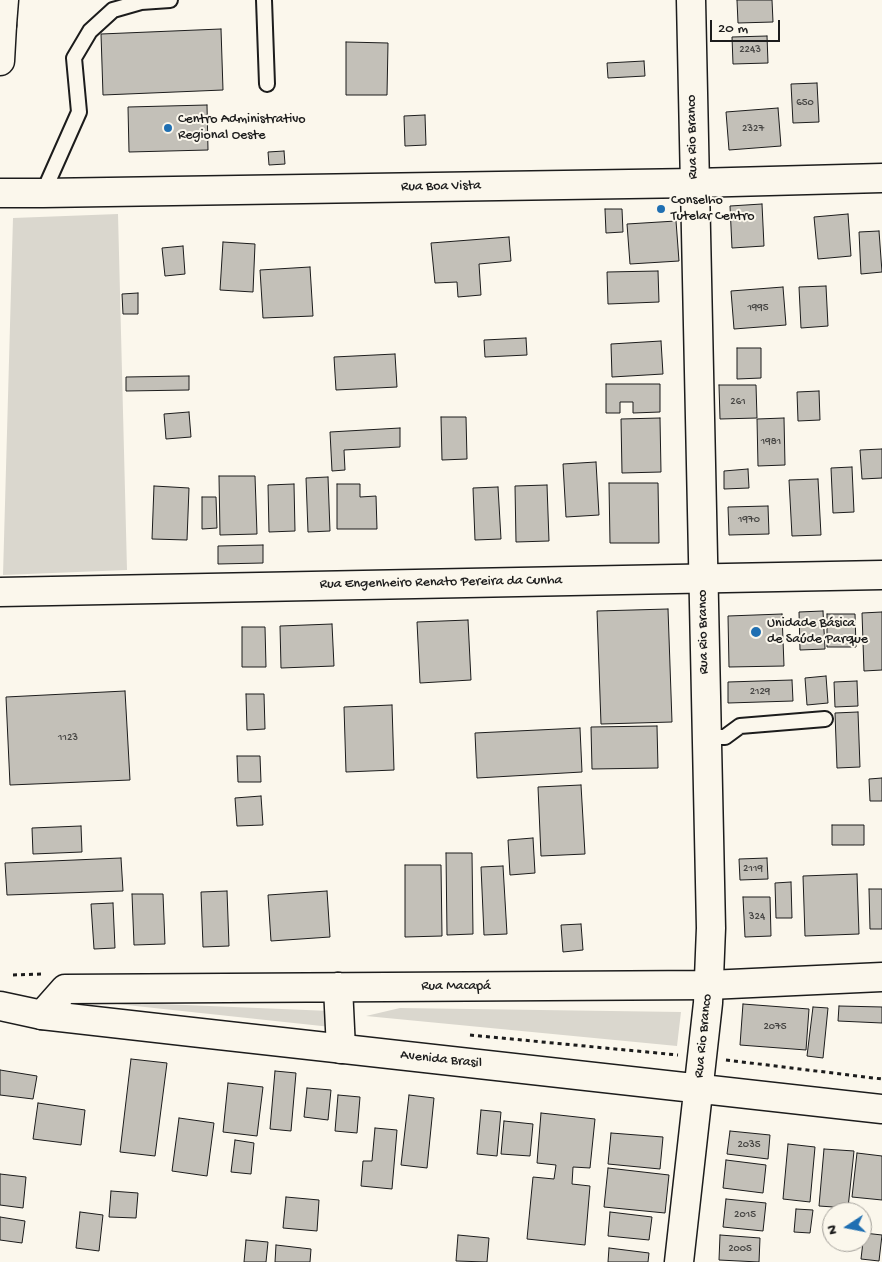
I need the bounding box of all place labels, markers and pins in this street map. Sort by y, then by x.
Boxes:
place label: Centro Administrativo Regional Oeste [178,112,306,144]
marker: Centro Administrativo Regional Oeste [162,122,174,134]
place label: Conselho Tutelar Centro [671,193,754,226]
marker: Conselho Tutelar Centro [655,203,667,215]
place label: Unidade Básica de Saúde Parque [767,616,868,648]
marker: Unidade Básica de Saúde Parque [749,625,763,639]

